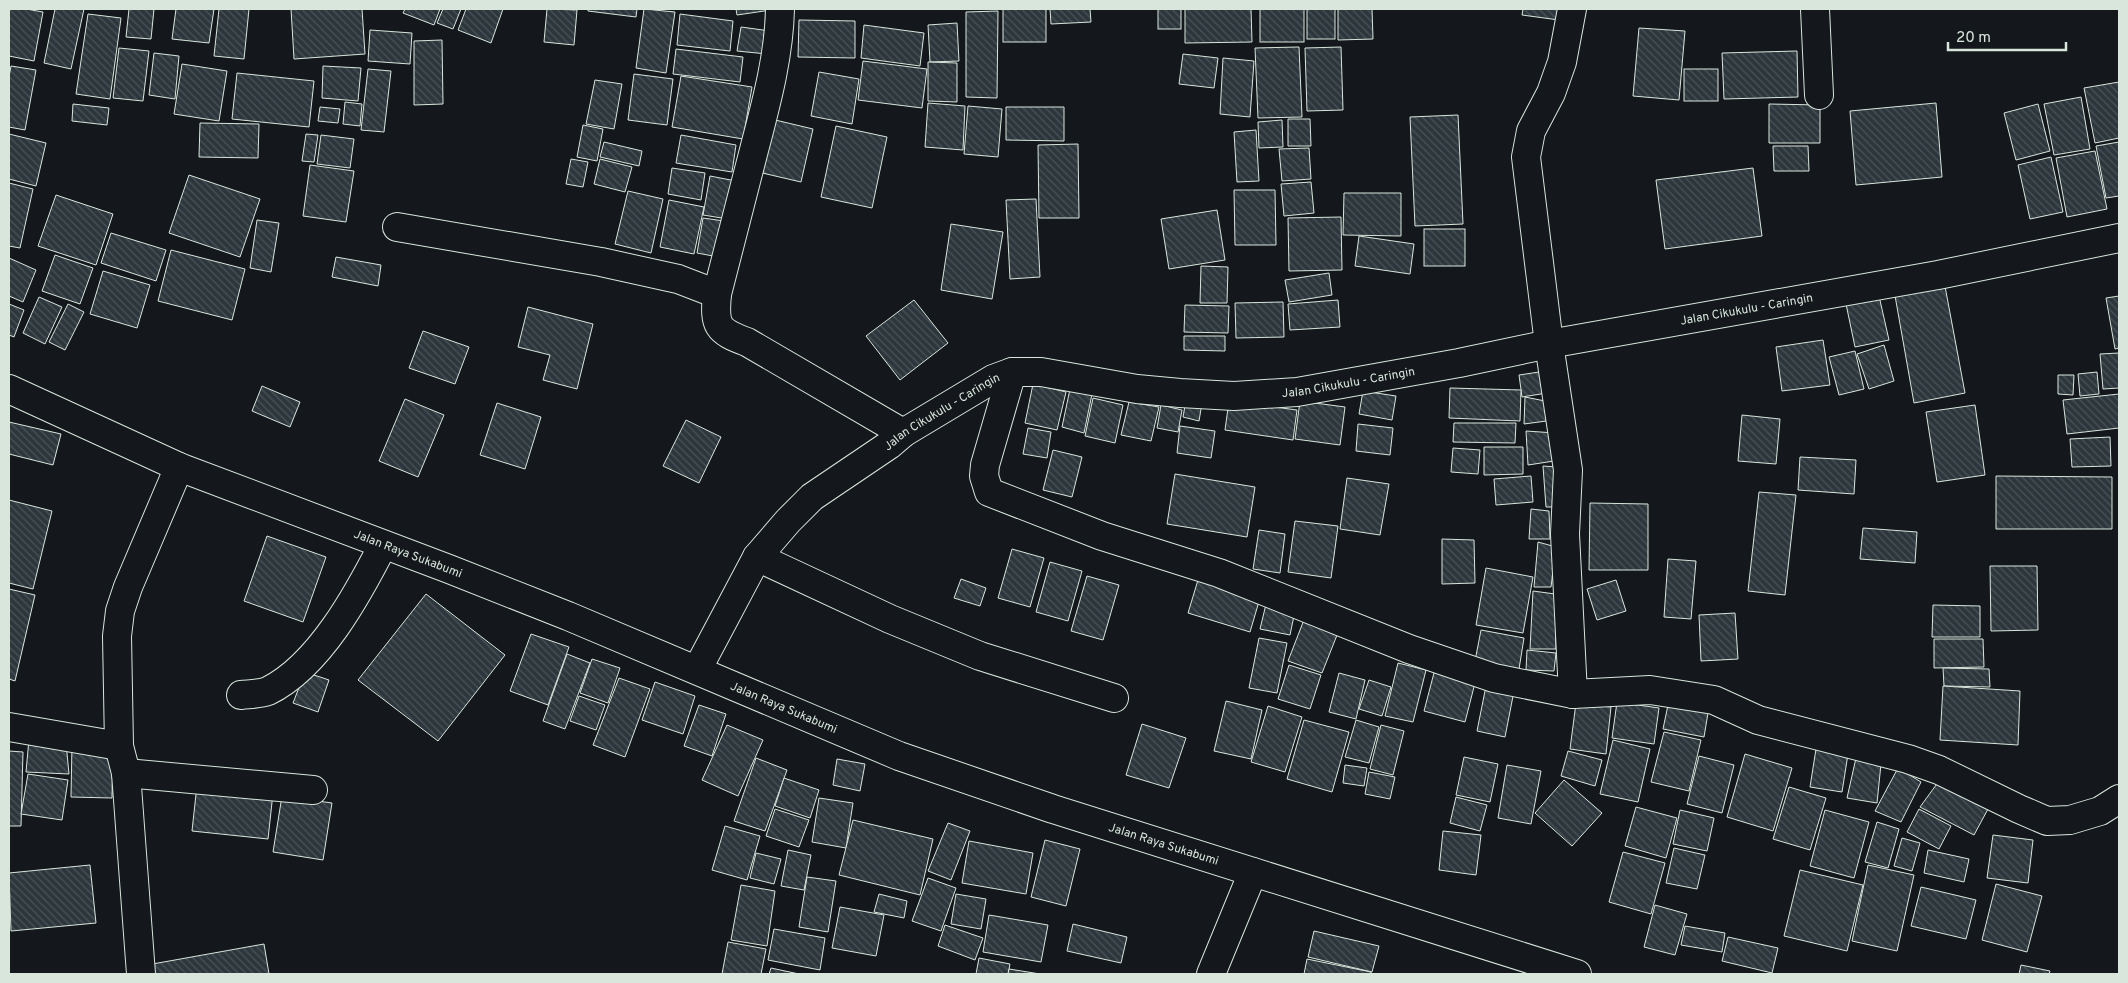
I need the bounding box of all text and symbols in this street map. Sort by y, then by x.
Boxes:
scale bar [1948,20,2066,52]
text: 20 m [1956,29,1991,48]
street label: Jalan Cikukulu - Caringin [1679,290,1814,330]
street label: Jalan Cikukulu - Caringin [1281,364,1416,402]
street label: Jalan Cikukulu - Caringin [881,370,1002,455]
street label: Jalan Raya Sukabumi [351,527,464,582]
street label: Jalan Raya Sukabumi [728,679,839,738]
street label: Jalan Raya Sukabumi [1106,820,1221,870]

